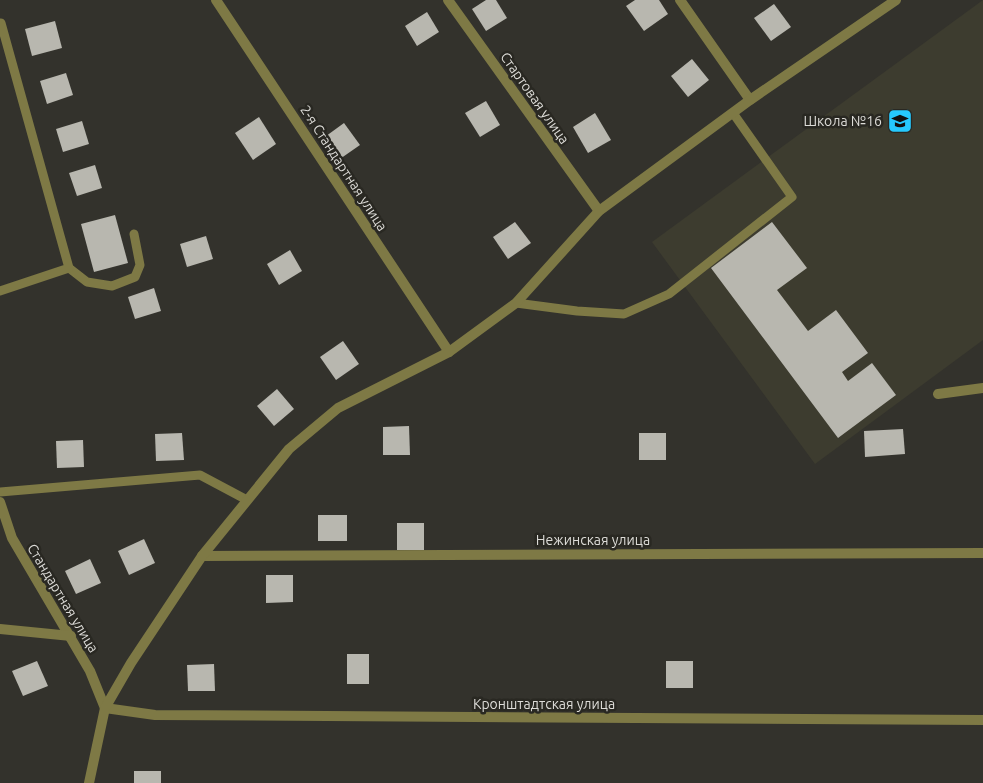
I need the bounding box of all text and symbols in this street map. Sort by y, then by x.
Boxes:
street label: Стартовая улица [497,49,573,147]
street label: 2-я Стандартная улица [297,102,391,234]
school or university icon: Школа №16 [887,108,913,134]
place label: Школа №16 [803,113,882,129]
street label: Нежинская улица [536,532,650,548]
street label: Стандартная улица [24,541,102,655]
street label: Кронштадтская улица [473,696,615,712]

